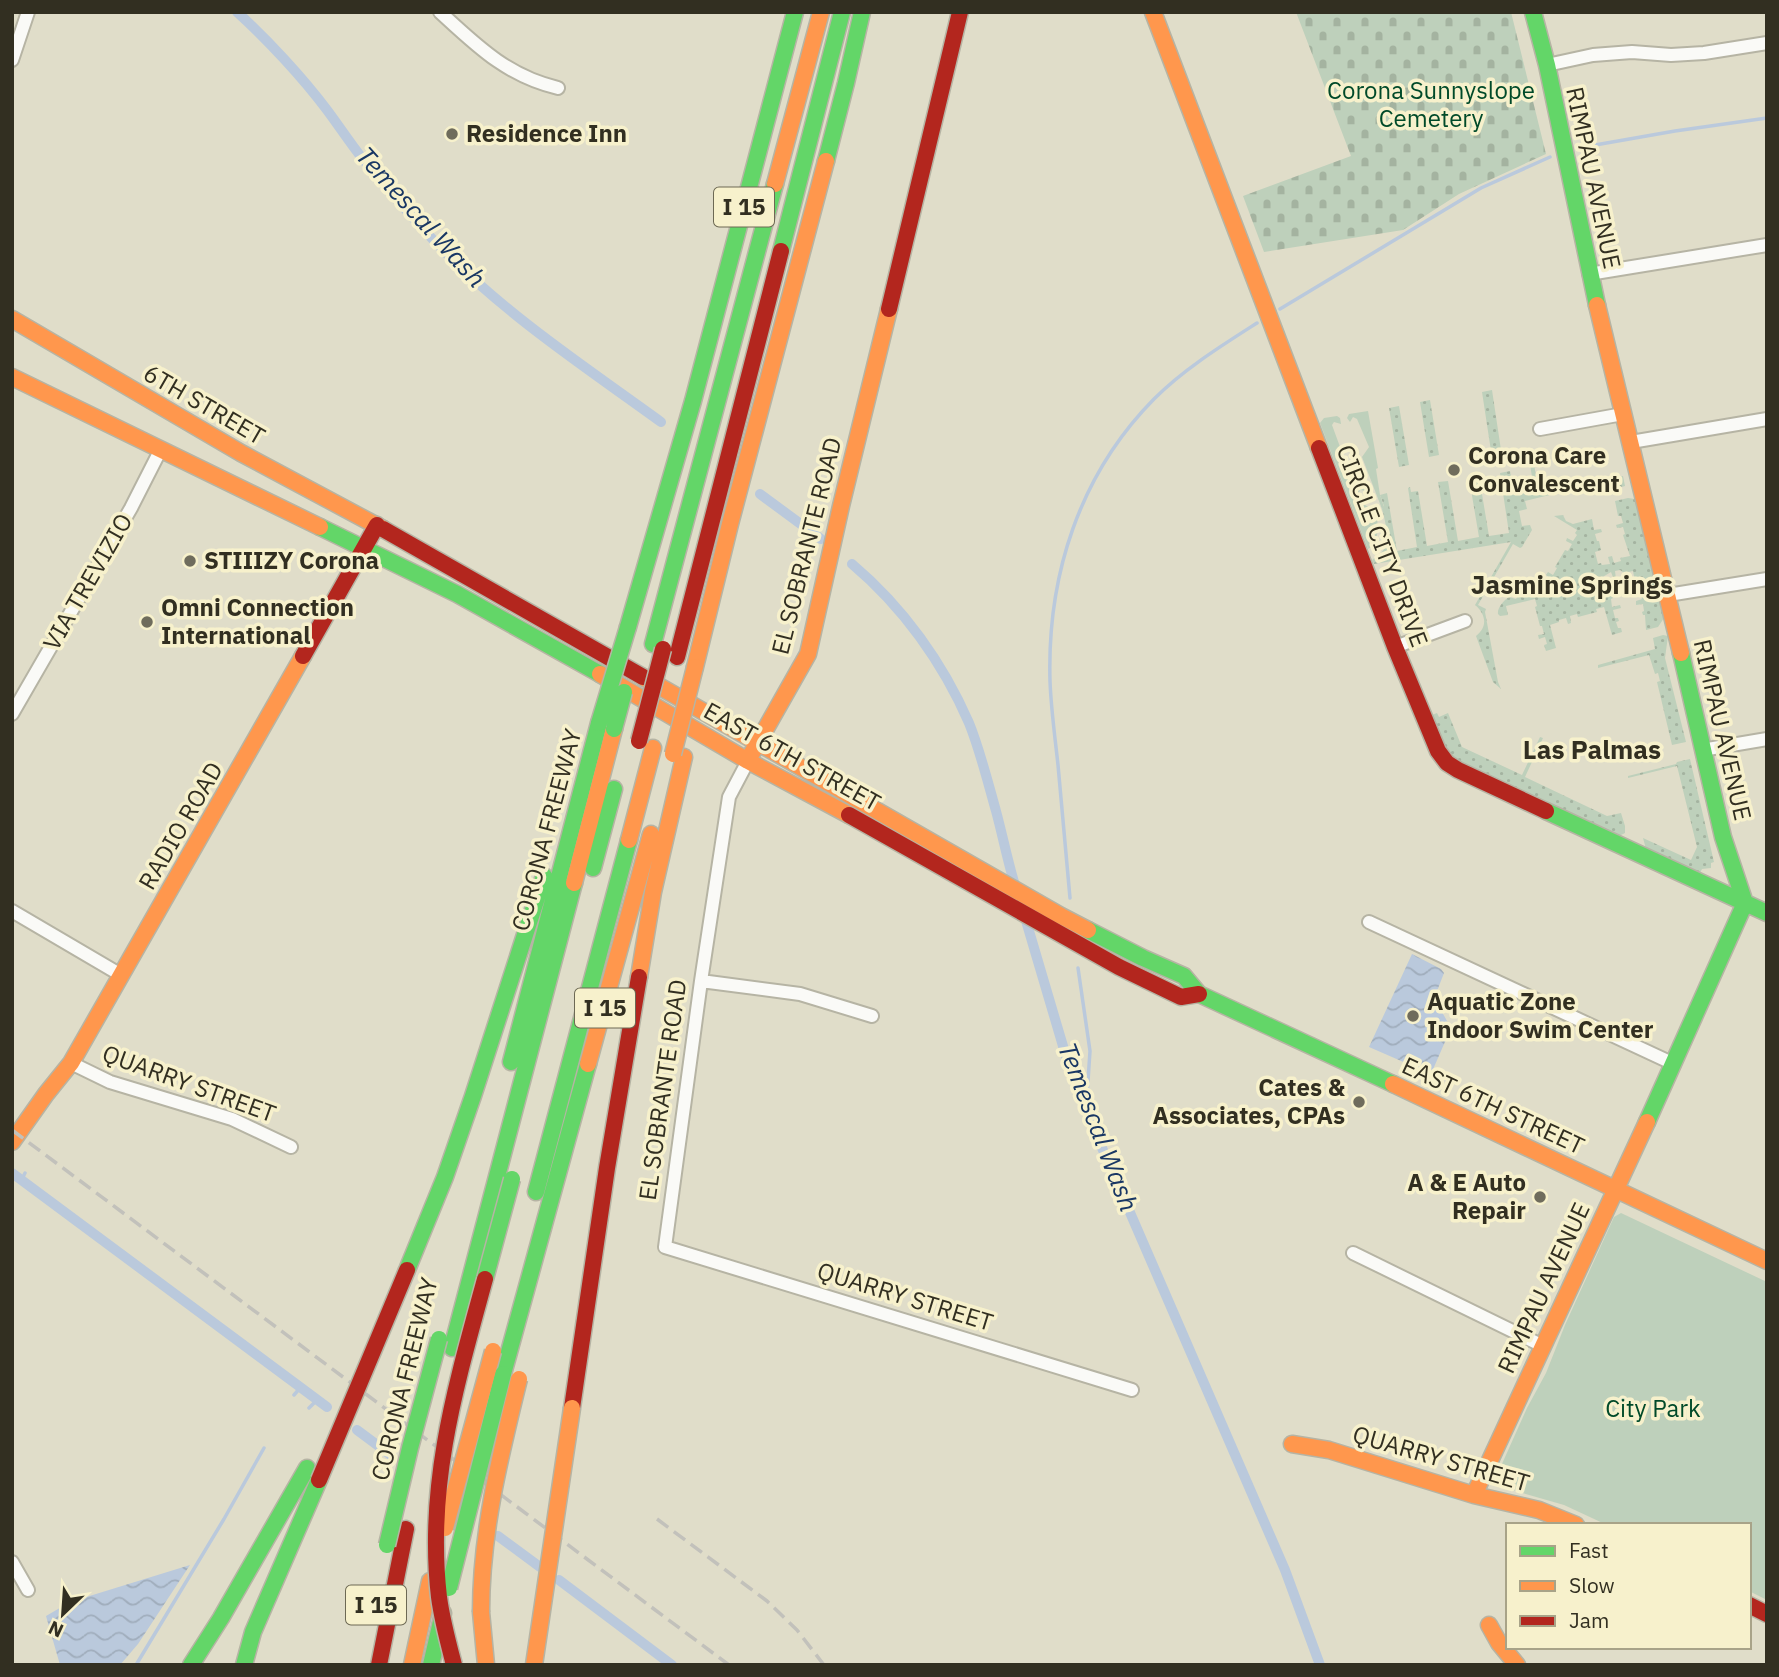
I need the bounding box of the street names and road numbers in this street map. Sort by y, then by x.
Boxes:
street label: RIMPAU AVENUE [1559,84,1629,272]
road number: I 15 [714,188,774,227]
street label: 6TH STREET [138,356,271,452]
street label: EL SOBRANTE ROAD [764,434,848,658]
street label: CIRCLE CITY DRIVE [1330,440,1436,651]
street label: VIA TREVIZIO [35,507,139,656]
street label: RIMPAU AVENUE [1687,636,1759,824]
street label: EAST 6TH STREET [698,694,887,818]
street label: CORONA FREEWAY [504,725,588,934]
street label: RADIO ROAD [131,756,230,895]
street label: EL SOBRANTE ROAD [631,977,693,1202]
road number: I 15 [575,988,635,1028]
street label: QUARRY STREET [98,1037,281,1129]
street label: EAST 6TH STREET [1397,1049,1590,1161]
street label: RIMPAU AVENUE [1489,1197,1597,1378]
street label: QUARRY STREET [813,1254,997,1338]
street label: CORONA FREEWAY [363,1274,445,1484]
street label: QUARRY STREET [1349,1418,1534,1499]
road number: I 15 [346,1586,406,1624]

